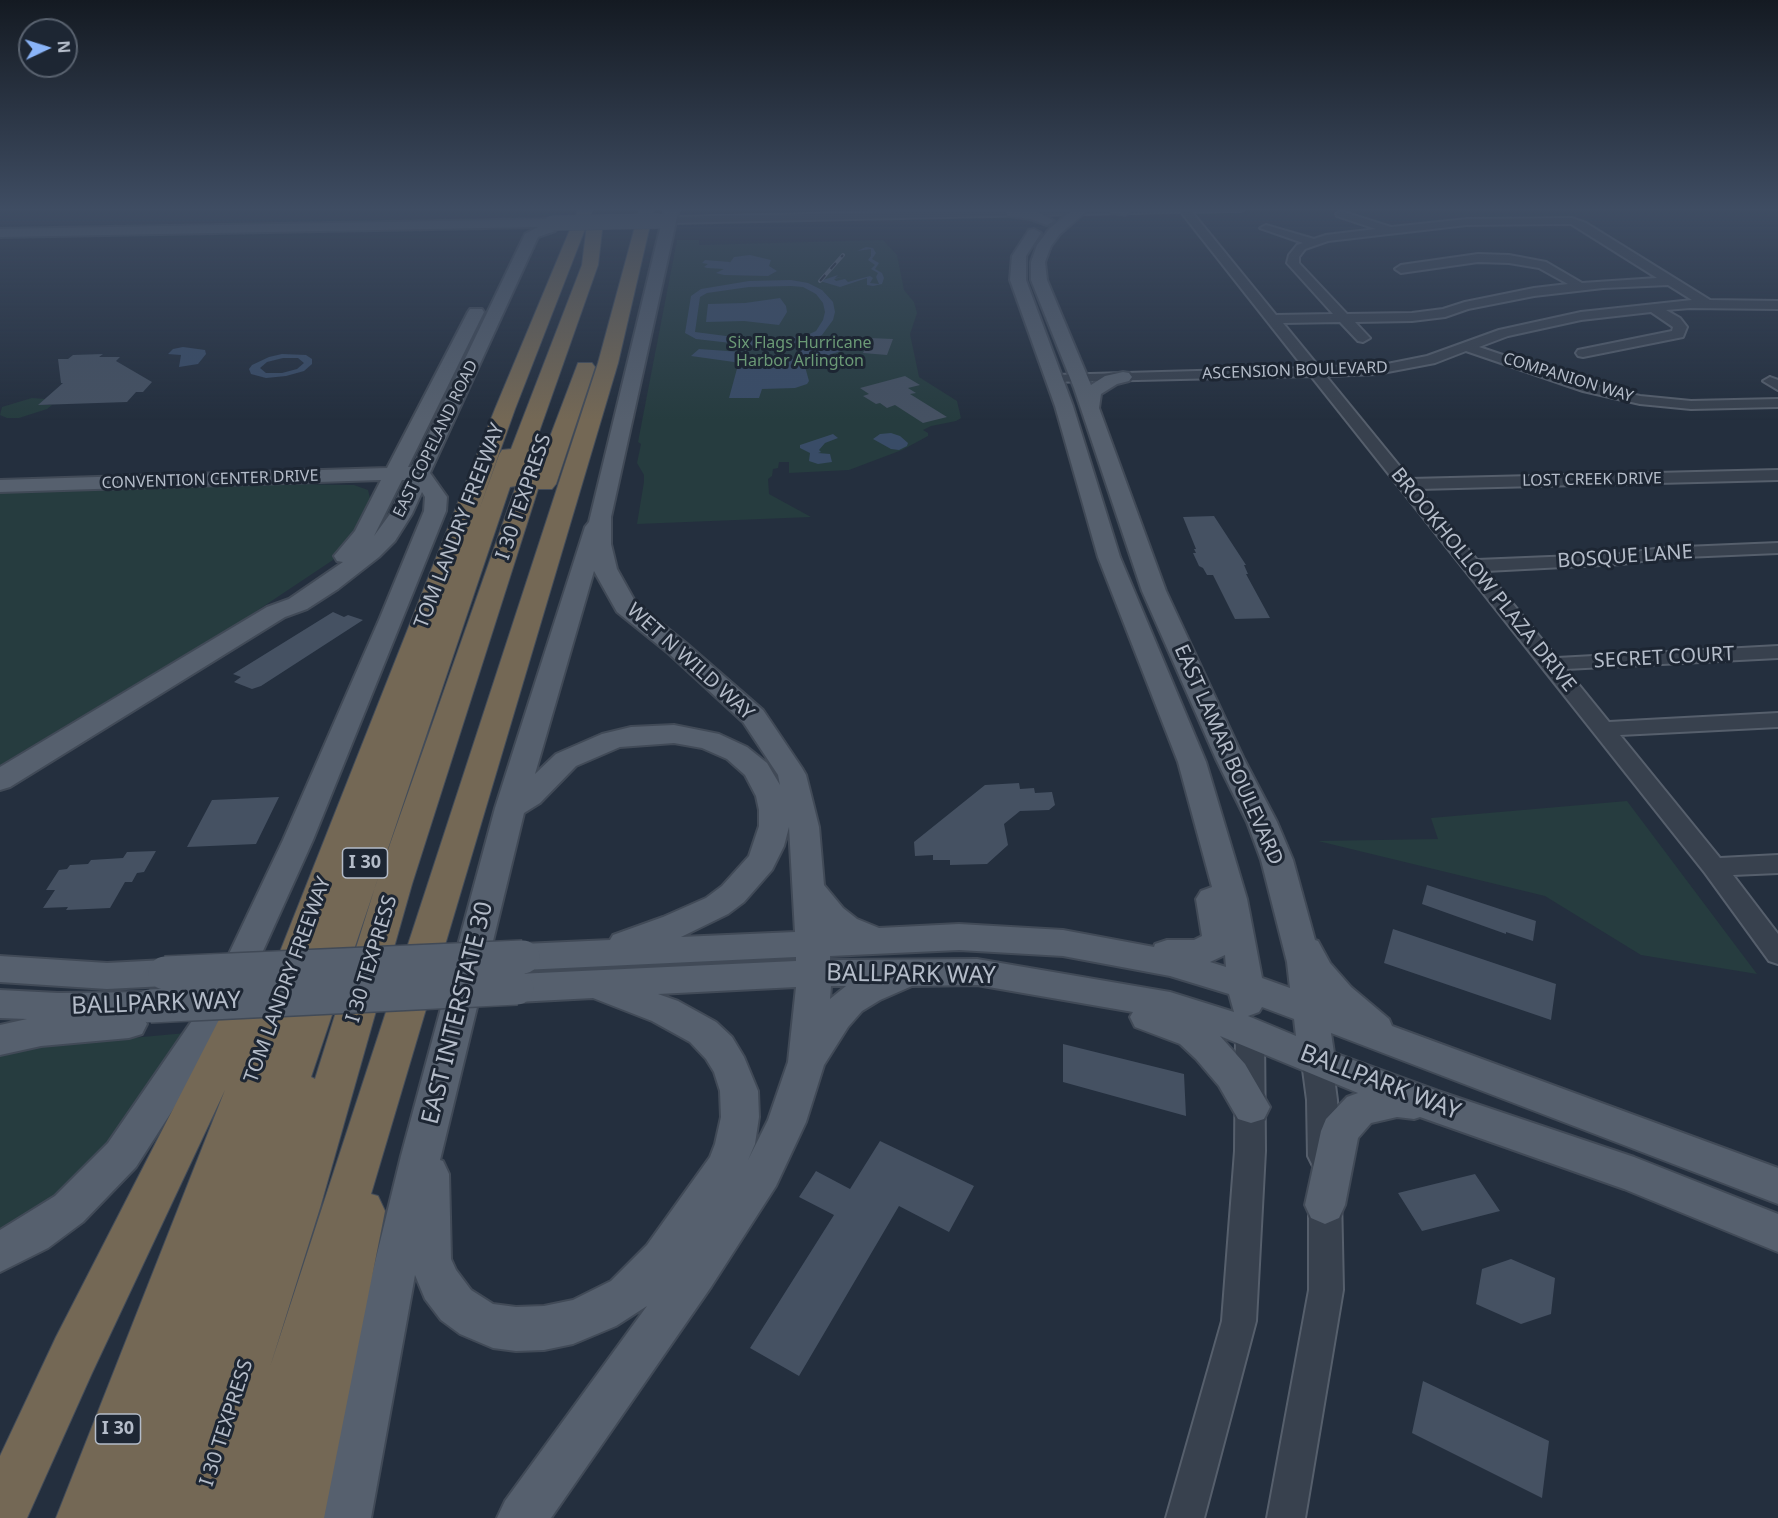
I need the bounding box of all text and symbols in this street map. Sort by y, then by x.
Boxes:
north arrow [18,18,78,78]
text: N [53,40,75,54]
park label: Six Flags Hurricane Harbor Arlington [728,333,872,371]
street label: COMPANION WAY [1501,349,1635,407]
street label: EAST COPELAND ROAD [390,357,482,521]
street label: ASCENSION BOULEVARD [1202,358,1388,384]
street label: TOM LANDRY FREEWAY [410,420,510,632]
street label: I 30 TEXPRESS [491,431,557,563]
street label: BROOKHOLLOW PLAZA DRIVE [1385,463,1581,697]
street label: CONVENTION CENTER DRIVE [101,467,319,493]
street label: LOST CREEK DRIVE [1522,469,1662,491]
street label: BOSQUE LANE [1556,540,1694,574]
street label: WET N WILD WAY [621,599,759,725]
street label: EAST LAMAR BOULEVARD [1168,641,1288,869]
street label: SECRET COURT [1593,642,1735,674]
road number: I 30 [342,848,388,878]
street label: TOM LANDRY FREEWAY [240,874,336,1086]
street label: I 30 TEXPRESS [341,893,403,1025]
street label: EAST INTERSTATE 30 [416,899,500,1127]
street label: BALLPARK WAY [826,959,996,991]
street label: BALLPARK WAY [71,987,241,1021]
street label: BALLPARK WAY [1296,1039,1464,1127]
street label: I 30 TEXPRESS [195,1357,259,1489]
road number: I 30 [96,1414,140,1444]

